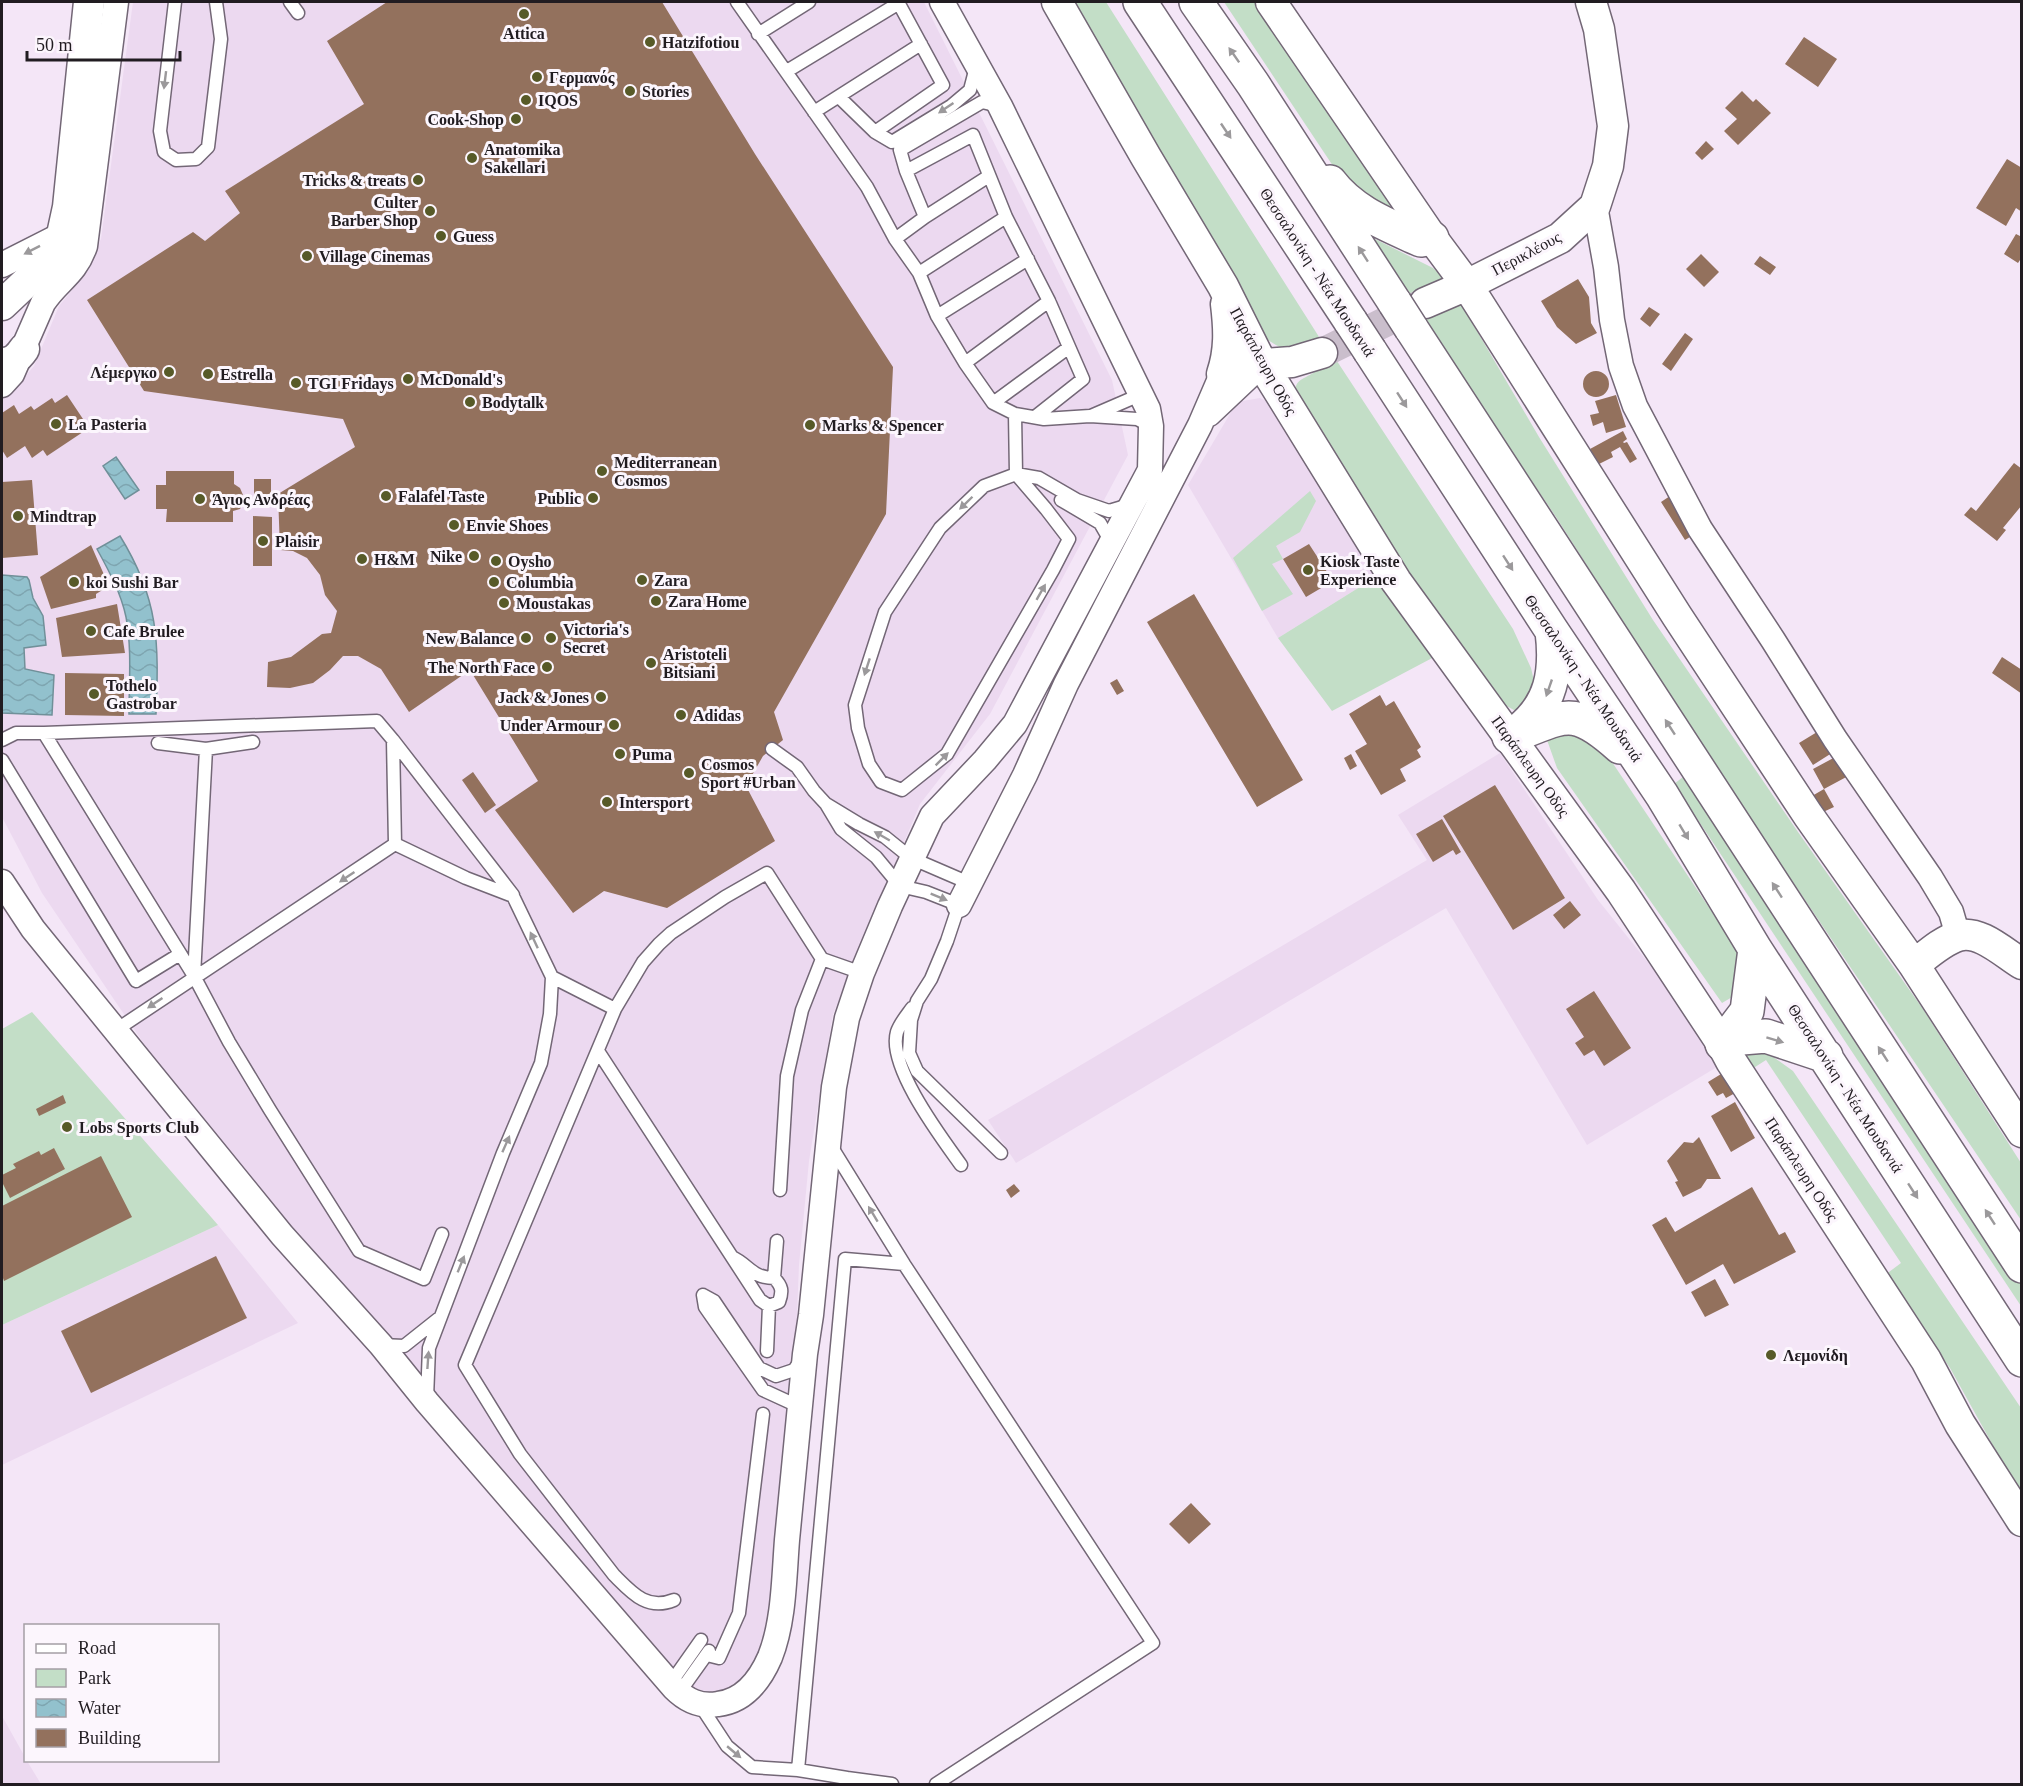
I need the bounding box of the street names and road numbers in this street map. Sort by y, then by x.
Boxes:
street label: Θεσσαλονίκη - Νέα Μουδανιά [1256,185,1379,361]
street label: Περικλέους [1489,228,1565,280]
street label: Παράπλευρη Οδός [1226,304,1301,419]
street label: Θεσσαλονίκη - Νέα Μουδανιά [1520,592,1646,766]
street label: Παράπλευρη Οδός [1487,713,1573,821]
street label: Θεσσαλονίκη - Νέα Μουδανιά [1784,1001,1907,1177]
street label: Παράπλευρη Οδός [1761,1114,1842,1226]

